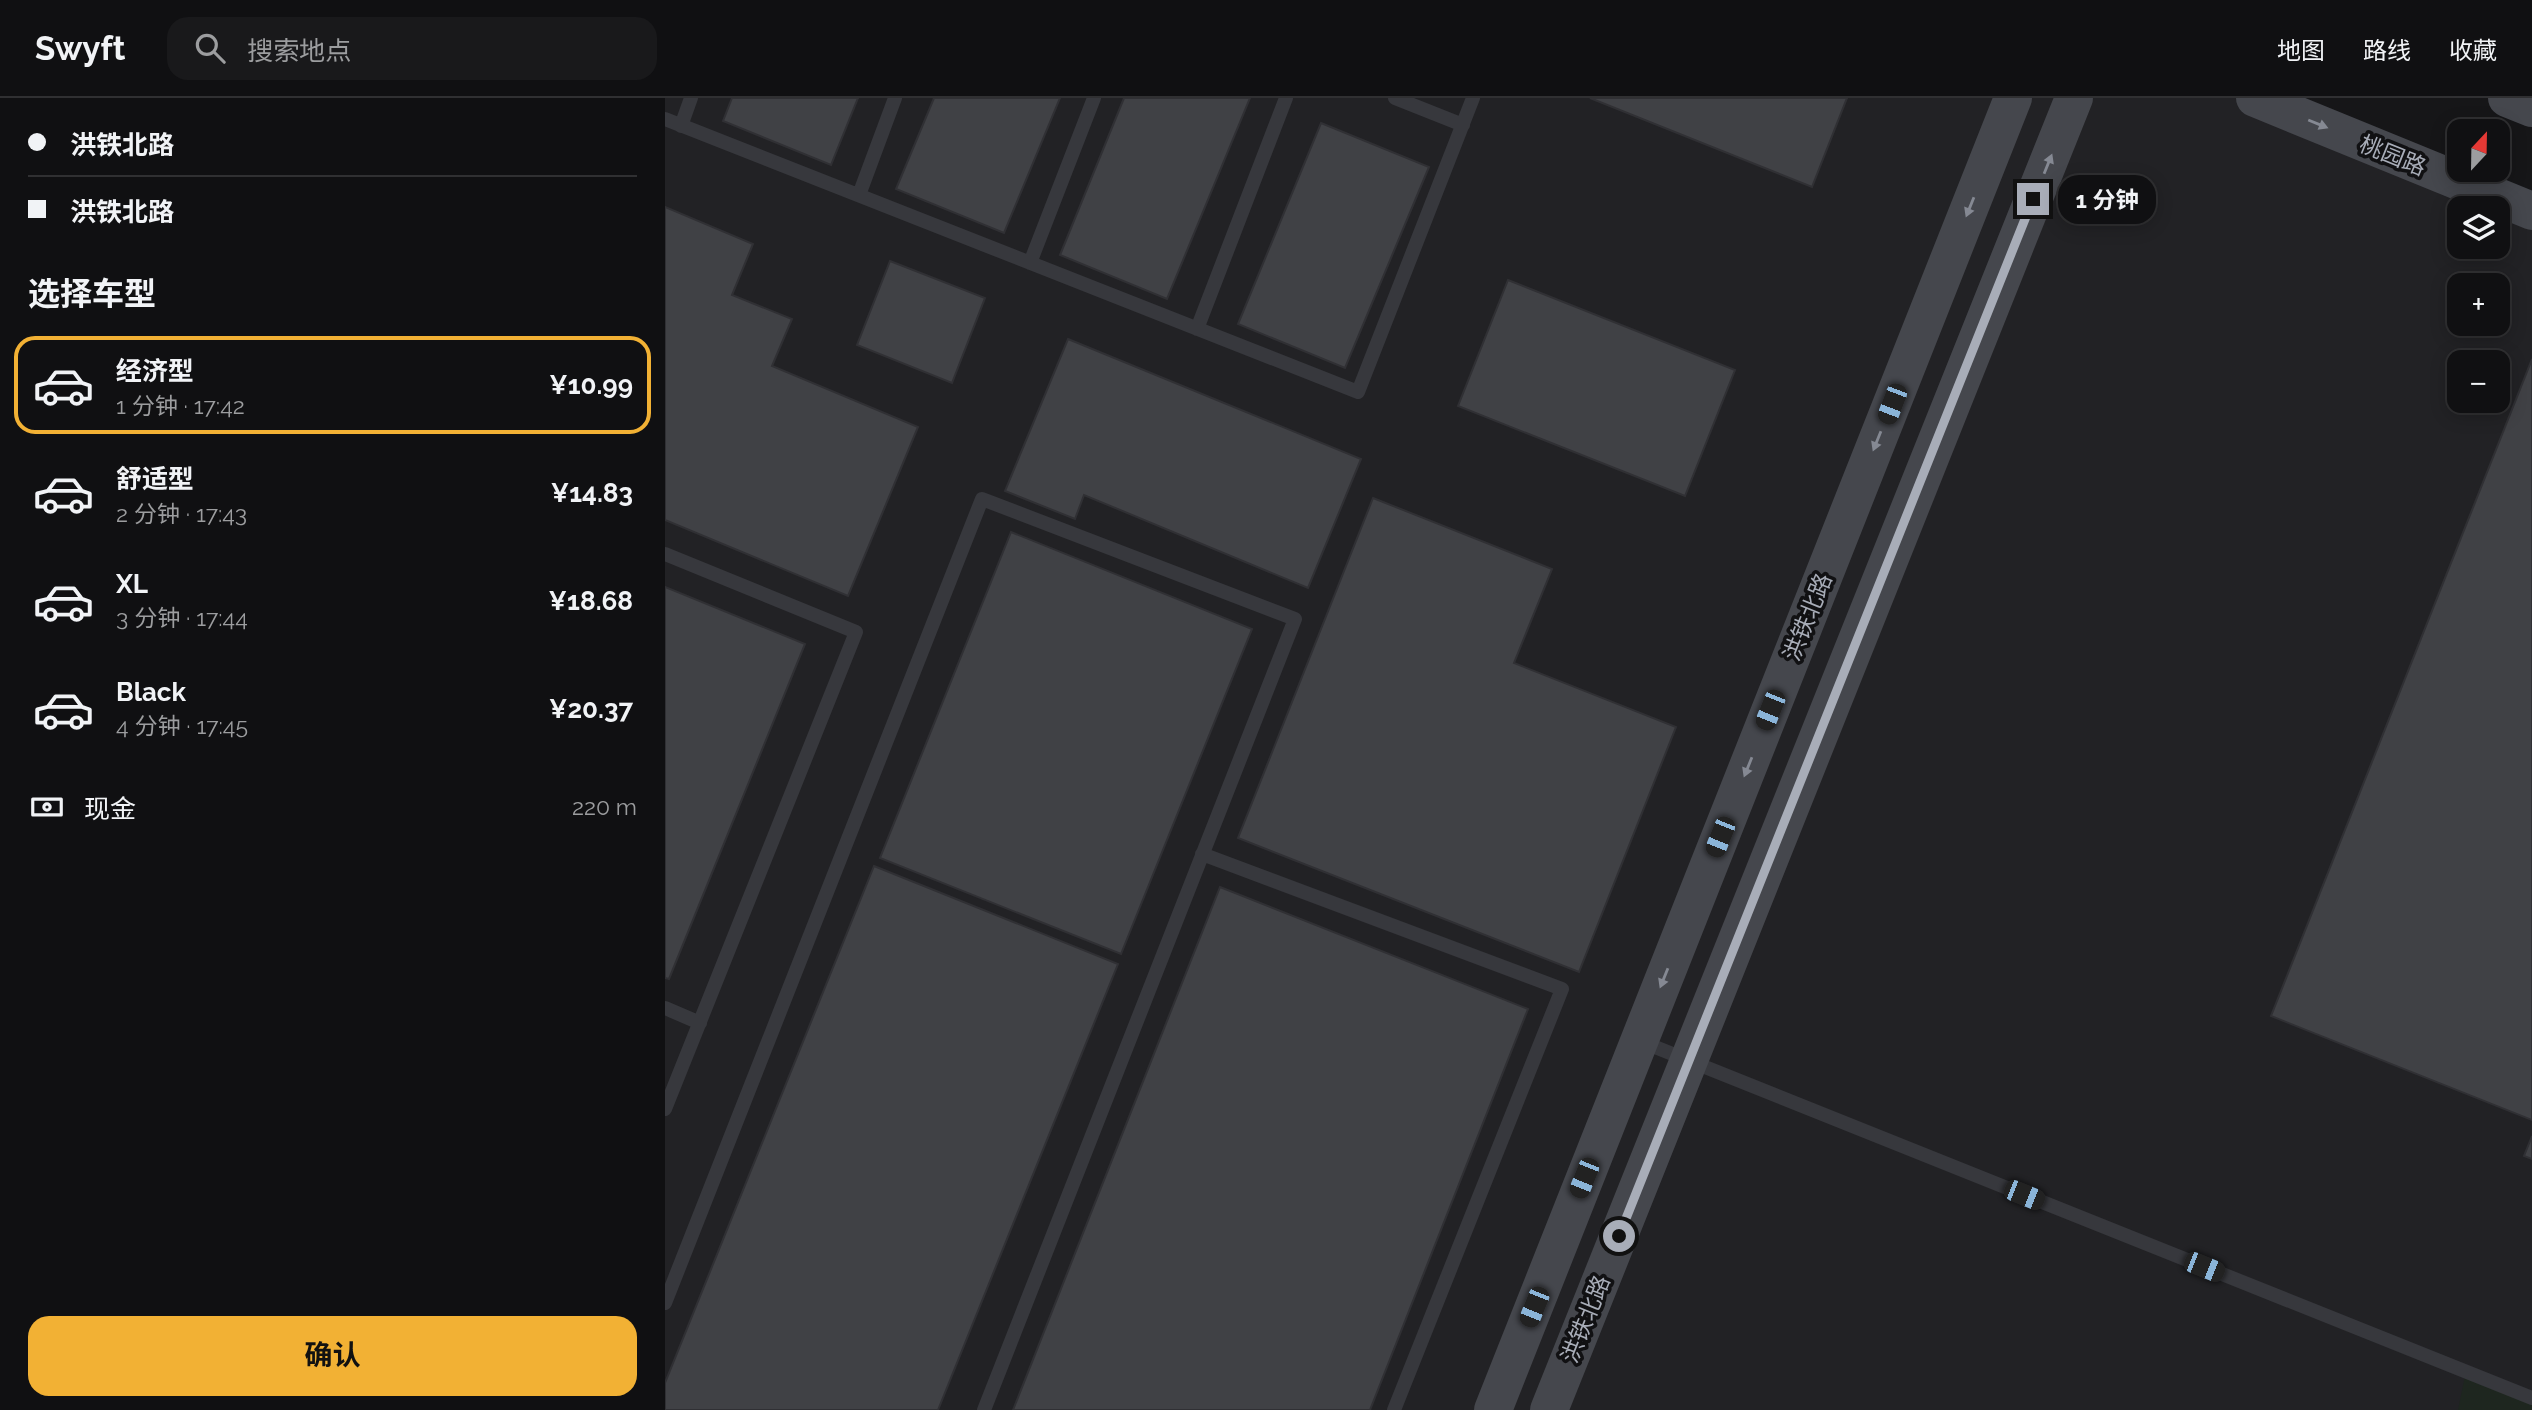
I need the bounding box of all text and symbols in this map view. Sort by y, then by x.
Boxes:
search box [167,17,657,80]
text: Swyft [35,29,125,68]
icon: search [191,29,229,67]
text: 搜索地点 [247,36,351,66]
text: 地图 [2277,36,2325,65]
text: 路线 [2363,36,2411,65]
text: 收藏 [2449,36,2497,65]
one-way arrow [2308,118,2329,129]
north arrow [2447,119,2509,182]
map controls [2447,119,2510,413]
text: 洪铁北路 [70,130,174,160]
street label: 桃园路 [2356,130,2430,180]
one-way arrow [2042,153,2053,174]
callout: 1 分钟 [2057,174,2155,224]
route end [2017,183,2049,215]
text: 1 分钟 [2076,186,2138,213]
button: layers [2447,196,2510,259]
text: 洪铁北路 [70,197,174,227]
one-way arrow [1964,197,1975,218]
button: + [2447,273,2510,336]
text: 选择车型 [28,275,156,312]
button: − [2447,350,2510,413]
icon: car [32,354,95,417]
text: 经济型 [116,356,194,386]
text: ¥10.99 [549,370,633,400]
car [1875,381,1910,427]
text: 1 分钟 · 17:42 [116,392,245,419]
one-way arrow [1871,431,1882,452]
icon: car [32,462,95,525]
text: 舒适型 [116,464,194,494]
text: ¥14.83 [551,478,633,508]
text: 2 分钟 · 17:43 [116,500,247,527]
text: XL [116,569,148,599]
street label: 洪铁北路 [1777,569,1837,665]
icon: car [32,570,95,633]
text: ¥18.68 [549,586,633,616]
text: 3 分钟 · 17:44 [116,604,248,631]
text: Black [116,677,186,707]
icon: car [32,678,95,741]
car [1753,687,1788,733]
text: ¥20.37 [549,694,633,724]
text: 4 分钟 · 17:45 [116,712,248,739]
one-way arrow [1742,756,1753,777]
icon: cash [28,788,66,826]
text: 220 m [572,793,637,820]
text: 现金 [84,794,136,824]
car [1703,814,1738,860]
one-way arrow [1658,968,1669,989]
car [1567,1155,1602,1201]
car [2001,1177,2048,1213]
route start [1603,1220,1635,1252]
car [2181,1249,2228,1285]
street label: 洪铁北路 [1555,1271,1615,1367]
car [1517,1284,1552,1330]
button: 确认 [28,1316,637,1396]

